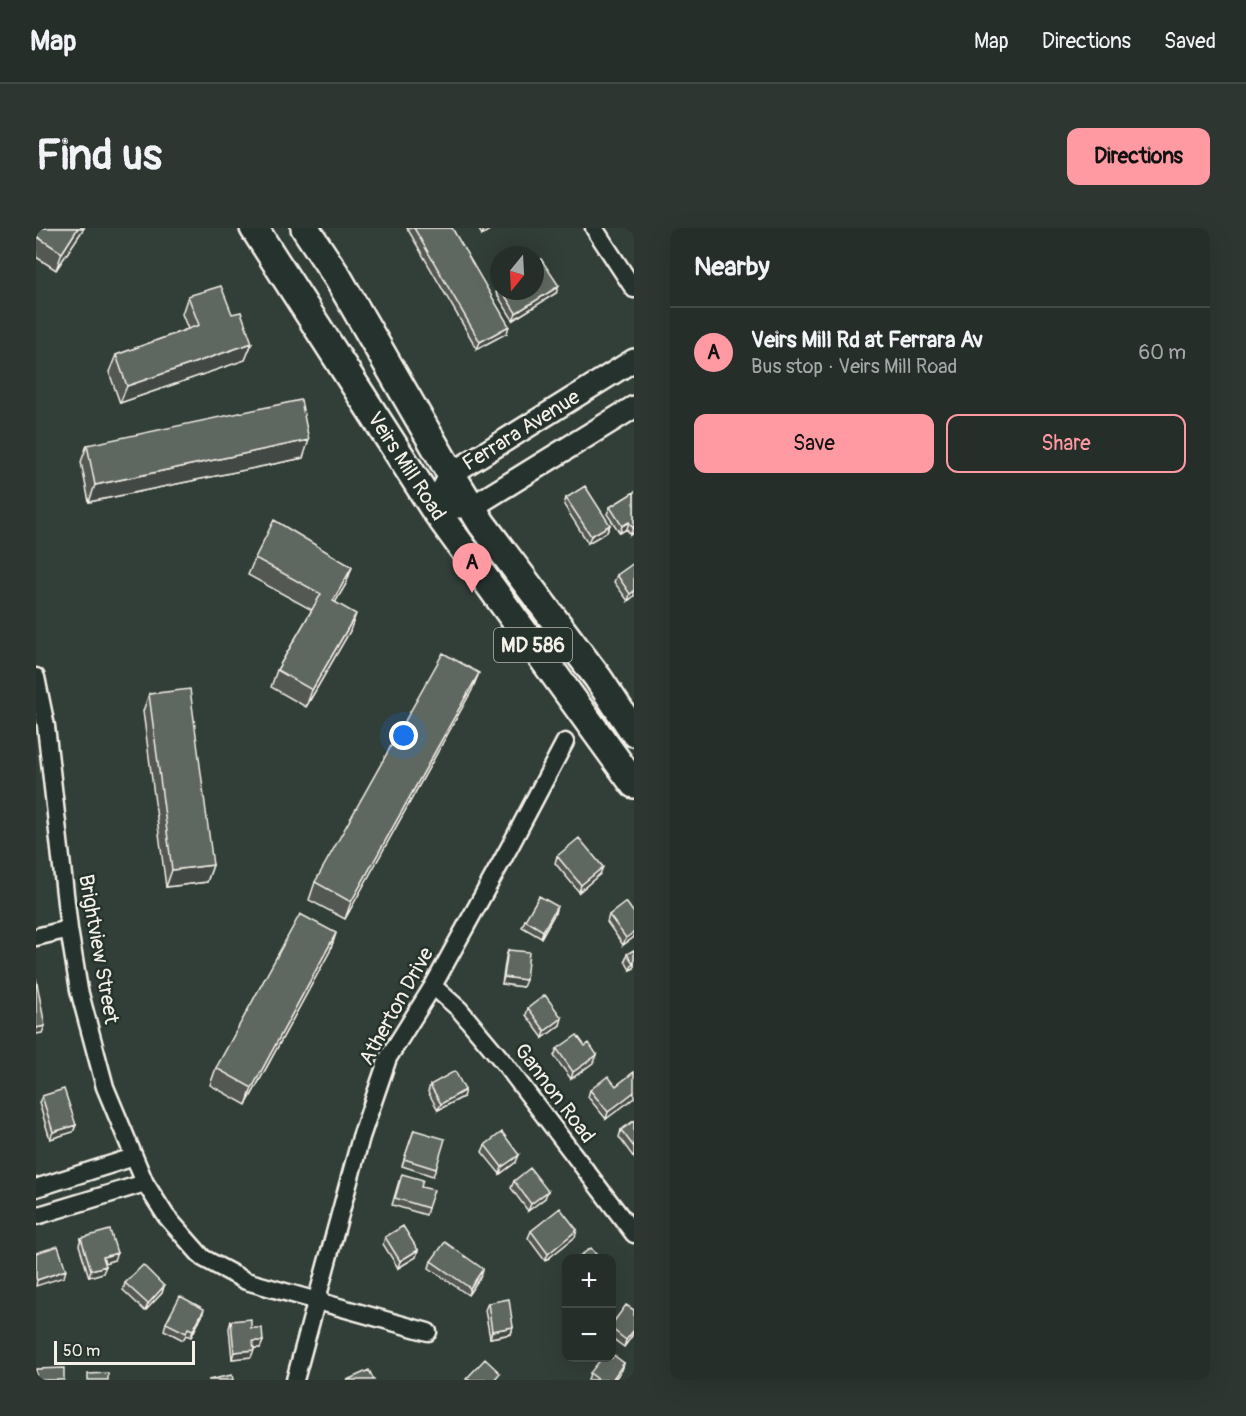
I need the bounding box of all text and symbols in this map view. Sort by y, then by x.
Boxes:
text: Map [30,24,76,59]
text: Map [974,28,1009,55]
text: Directions [1042,28,1131,55]
text: Saved [1164,28,1216,55]
button: Directions [1067,128,1210,185]
text: Find us [36,130,162,182]
north arrow [490,246,544,300]
text: Nearby [694,251,770,283]
text: Veirs Mill Rd at Ferrara Av [751,326,983,354]
text: A [707,340,720,365]
text: 60 m [1139,340,1186,365]
text: Bus stop · Veirs Mill Road [751,354,957,379]
street label: Ferrara Avenue [458,383,586,477]
street label: Veirs Mill Road [361,406,452,526]
button: Save [694,414,934,473]
button: Share [946,414,1186,473]
pin: A [452,544,492,593]
road number: MD 586 [494,628,572,662]
your location [389,721,418,750]
street label: Brightview Street [72,872,125,1027]
street label: Atherton Drive [353,942,440,1070]
street label: Gannon Road [508,1038,601,1149]
map controls [562,1254,616,1362]
button: + [562,1254,616,1308]
button: − [562,1308,616,1362]
scale bar [54,1338,195,1366]
text: 50 m [63,1341,100,1361]

